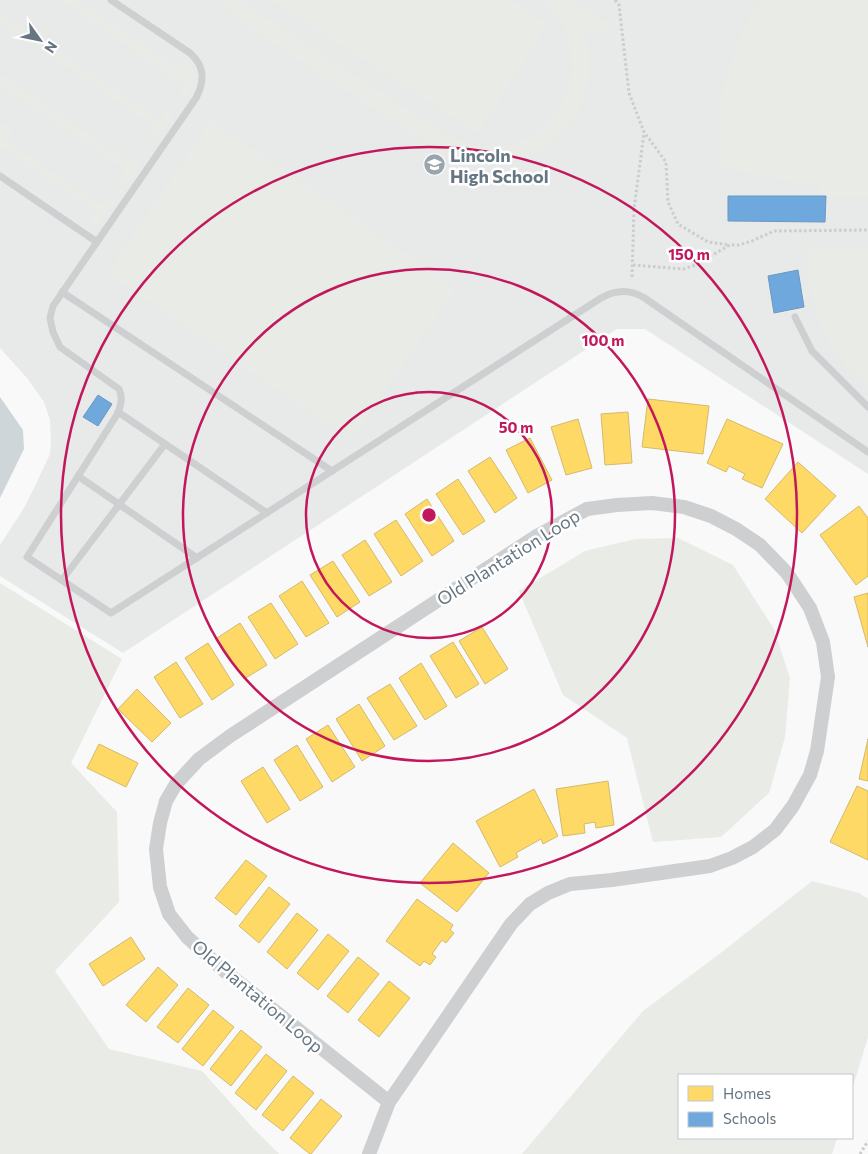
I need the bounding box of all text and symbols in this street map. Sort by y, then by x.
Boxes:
north arrow [15,15,65,65]
text: N [41,38,61,56]
place label: Lincoln High School [450,144,549,187]
school or university icon: Lincoln High School [422,153,446,177]
text: 150 m [668,245,710,263]
text: 100 m [582,331,624,349]
text: 50 m [499,418,533,436]
street label: Old Plantation Loop [432,504,584,610]
centre of rings [420,506,438,524]
street label: Old Plantation Loop [188,935,328,1057]
legend [678,1074,853,1139]
text: Homes [723,1084,771,1102]
text: Schools [723,1109,777,1127]

